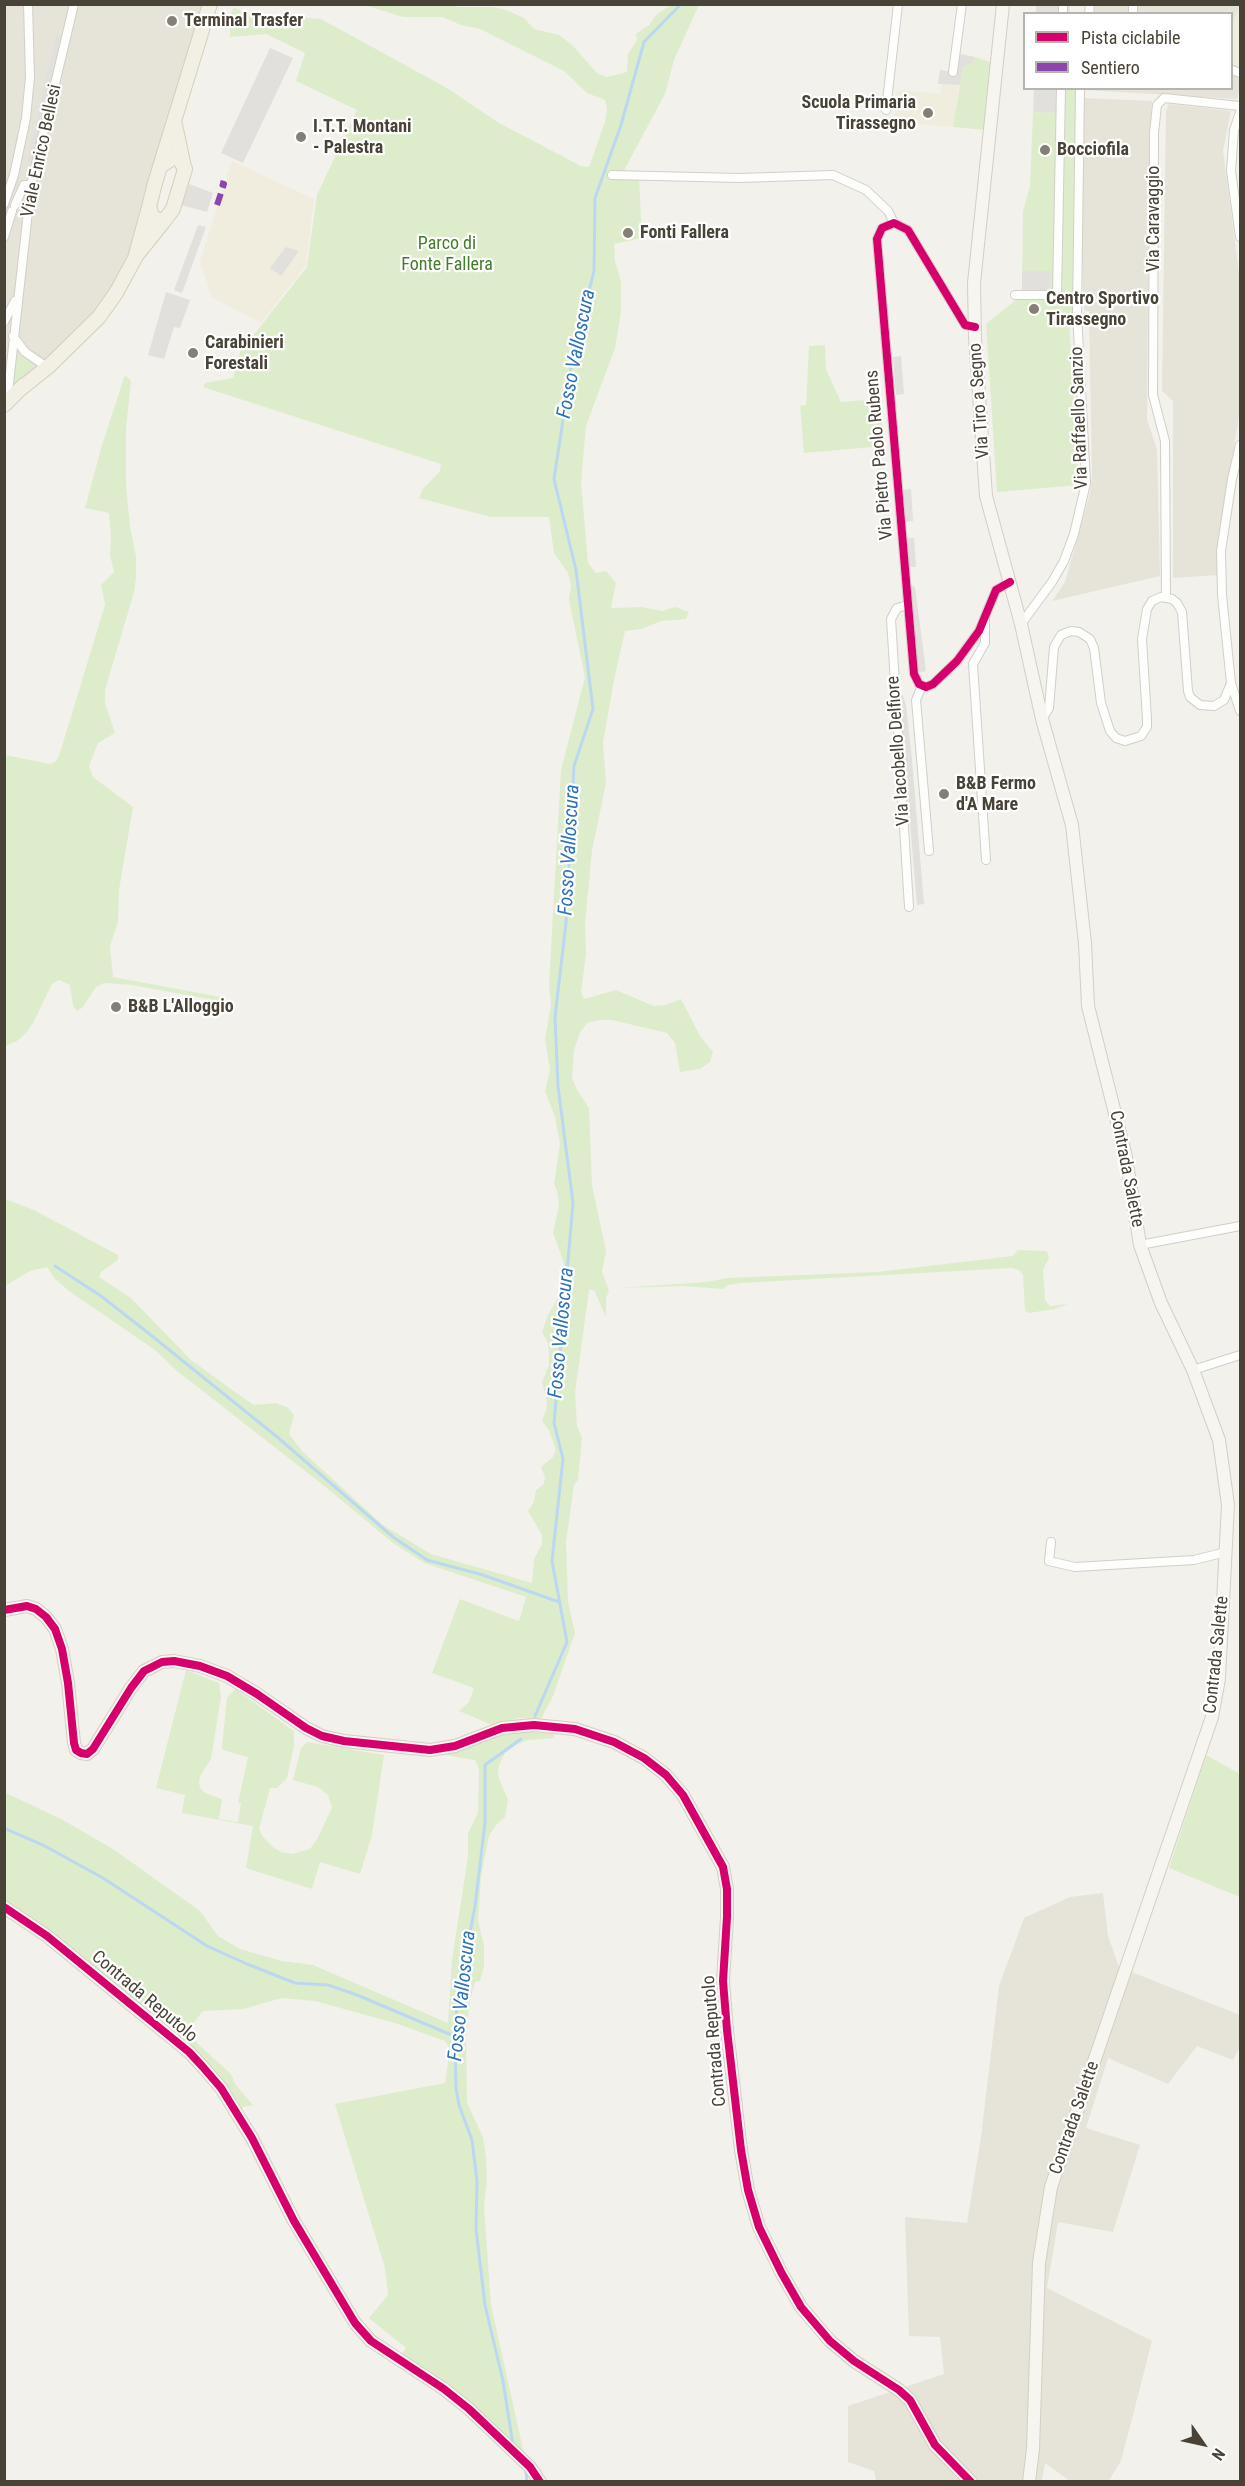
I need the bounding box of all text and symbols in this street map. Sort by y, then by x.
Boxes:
place label: Terminal Trasfer [184,10,303,32]
legend [1023,12,1233,90]
marker: Terminal Trasfer [165,14,179,28]
text: Pista ciclabile [1081,27,1180,48]
text: Sentiero [1081,57,1140,78]
street label: Viale Enrico Bellesi [17,82,67,220]
place label: Scuola Primaria Tirassegno [802,92,916,134]
marker: Scuola Primaria Tirassegno [921,106,935,120]
place label: I.T.T. Montani - Palestra [313,116,412,158]
marker: I.T.T. Montani - Palestra [294,130,308,144]
place label: Bocciofila [1057,139,1129,161]
marker: Bocciofila [1038,143,1052,157]
street label: Via Caravaggio [1143,166,1165,272]
place label: Fonti Fallera [640,222,729,244]
marker: Fonti Fallera [621,226,635,240]
park label: Parco di Fonte Fallera [401,233,493,276]
water label: Fosso Valloscura [553,287,601,421]
place label: Centro Sportivo Tirassegno [1046,288,1159,330]
marker: Centro Sportivo Tirassegno [1027,302,1041,316]
place label: Carabinieri Forestali [205,332,284,374]
street label: Via Tiro a Segno [965,342,995,460]
marker: Carabinieri Forestali [186,346,200,360]
street label: Via Raffaello Sanzio [1067,346,1093,490]
street label: Via Pietro Paolo Rubens [862,369,898,541]
street label: Via Iacobello Delfiore [883,675,915,827]
place label: B&B Fermo d'A Mare [956,773,1036,816]
water label: Fosso Valloscura [555,784,585,916]
marker: B&B Fermo d'A Mare [937,787,951,801]
place label: B&B L'Alloggio [128,996,234,1018]
marker: B&B L'Alloggio [109,1000,123,1014]
street label: Contrada Salette [1104,1109,1148,1229]
water label: Fosso Valloscura [544,1267,580,1399]
street label: Contrada Salette [1200,1595,1234,1715]
water label: Fosso Valloscura [444,1929,482,2063]
street label: Contrada Reputolo [87,1946,201,2048]
street label: Contrada Reputolo [699,1974,731,2108]
street label: Contrada Salette [1046,2059,1104,2177]
north arrow [1173,2414,1233,2474]
text: N [1208,2445,1229,2464]

